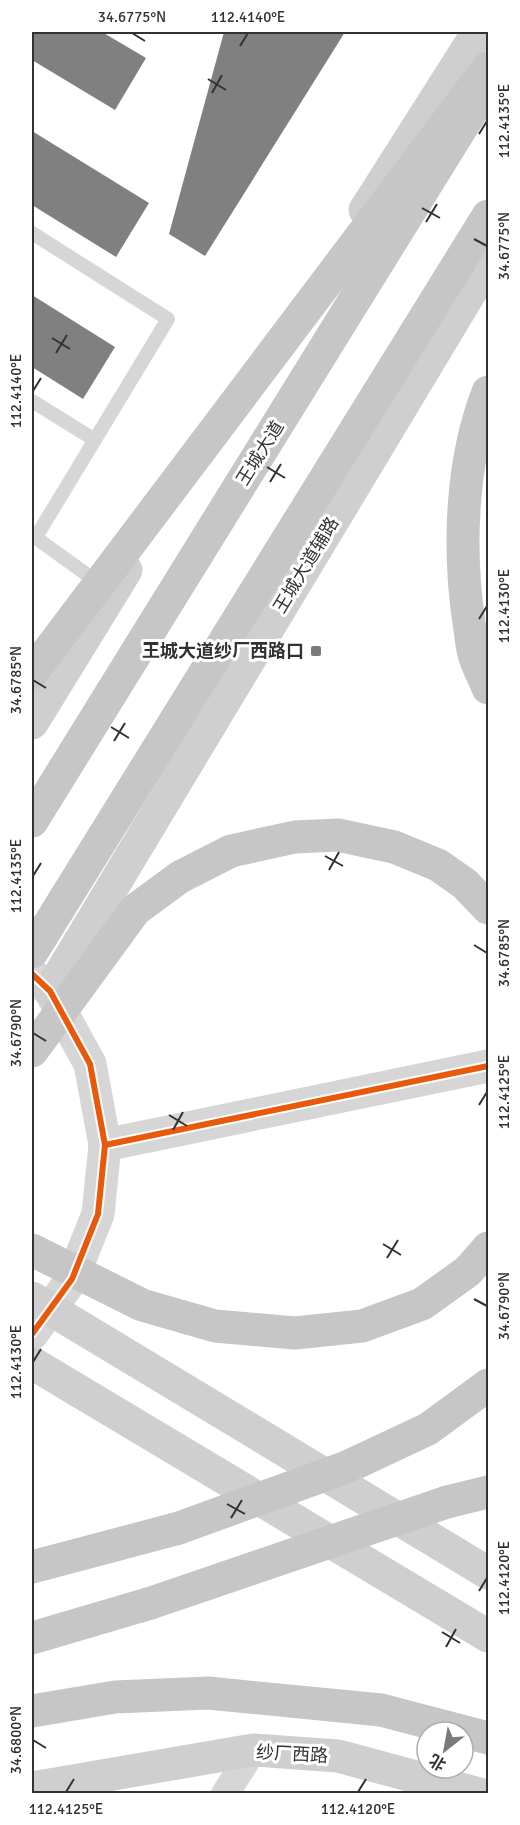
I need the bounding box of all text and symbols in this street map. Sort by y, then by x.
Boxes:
text: 34.6775°N [98,8,166,26]
text: 112.4140°E [211,8,285,26]
text: 112.4135°E [495,84,513,158]
text: 34.6775°N [495,212,513,280]
text: 112.4140°E [7,354,25,428]
street label: 王城大道 [232,417,288,489]
street label: 王城大道辅路 [269,513,343,617]
text: 112.4130°E [495,569,513,643]
place label: 王城大道纱厂西路口 [142,640,304,662]
marker: 王城大道纱厂西路口 [309,644,323,658]
text: 34.6785°N [7,646,25,714]
text: 112.4135°E [7,839,25,913]
text: 34.6785°N [495,919,513,987]
text: 34.6790°N [7,999,25,1067]
text: 112.4125°E [495,1055,513,1129]
text: 34.6790°N [495,1272,513,1340]
text: 112.4130°E [7,1325,25,1399]
text: 112.4120°E [495,1541,513,1615]
text: 34.6800°N [7,1706,25,1774]
north arrow [415,1720,475,1780]
street label: 纱厂西路 [255,1741,329,1767]
text: 北 [426,1749,450,1775]
text: 112.4125°E [29,1800,103,1818]
text: 112.4120°E [321,1800,395,1818]

